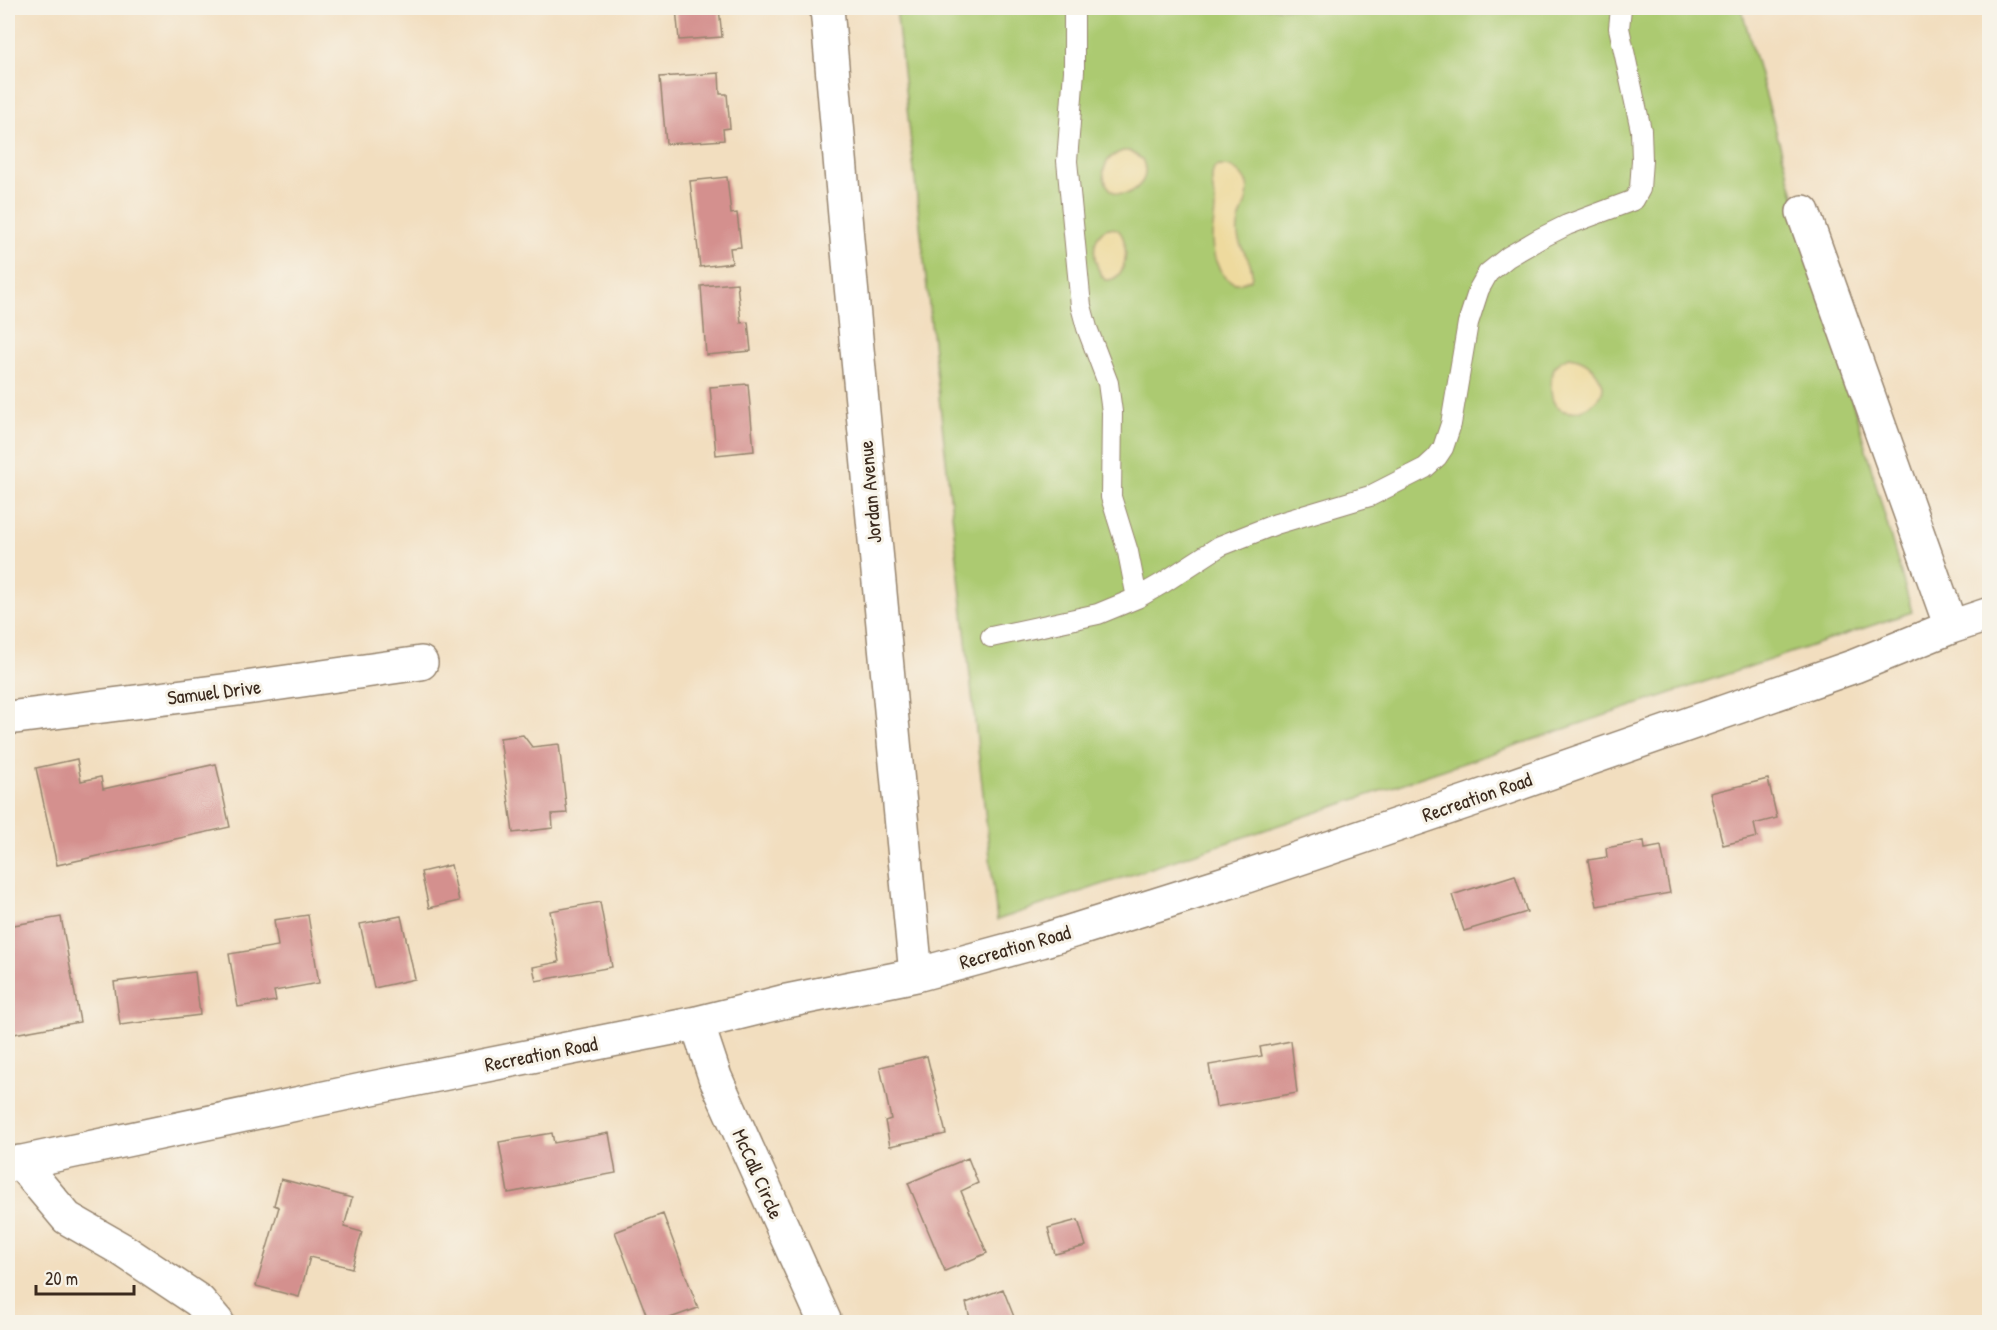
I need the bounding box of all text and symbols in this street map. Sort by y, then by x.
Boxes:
street label: Jordan Avenue [852,439,887,545]
street label: Samuel Drive [166,672,262,711]
street label: Recreation Road [1418,765,1535,828]
street label: Recreation Road [956,918,1074,975]
street label: Recreation Road [482,1029,600,1078]
street label: McCall Circle [727,1125,790,1223]
scale bar [36,1258,134,1296]
text: 20 m [45,1266,78,1291]

